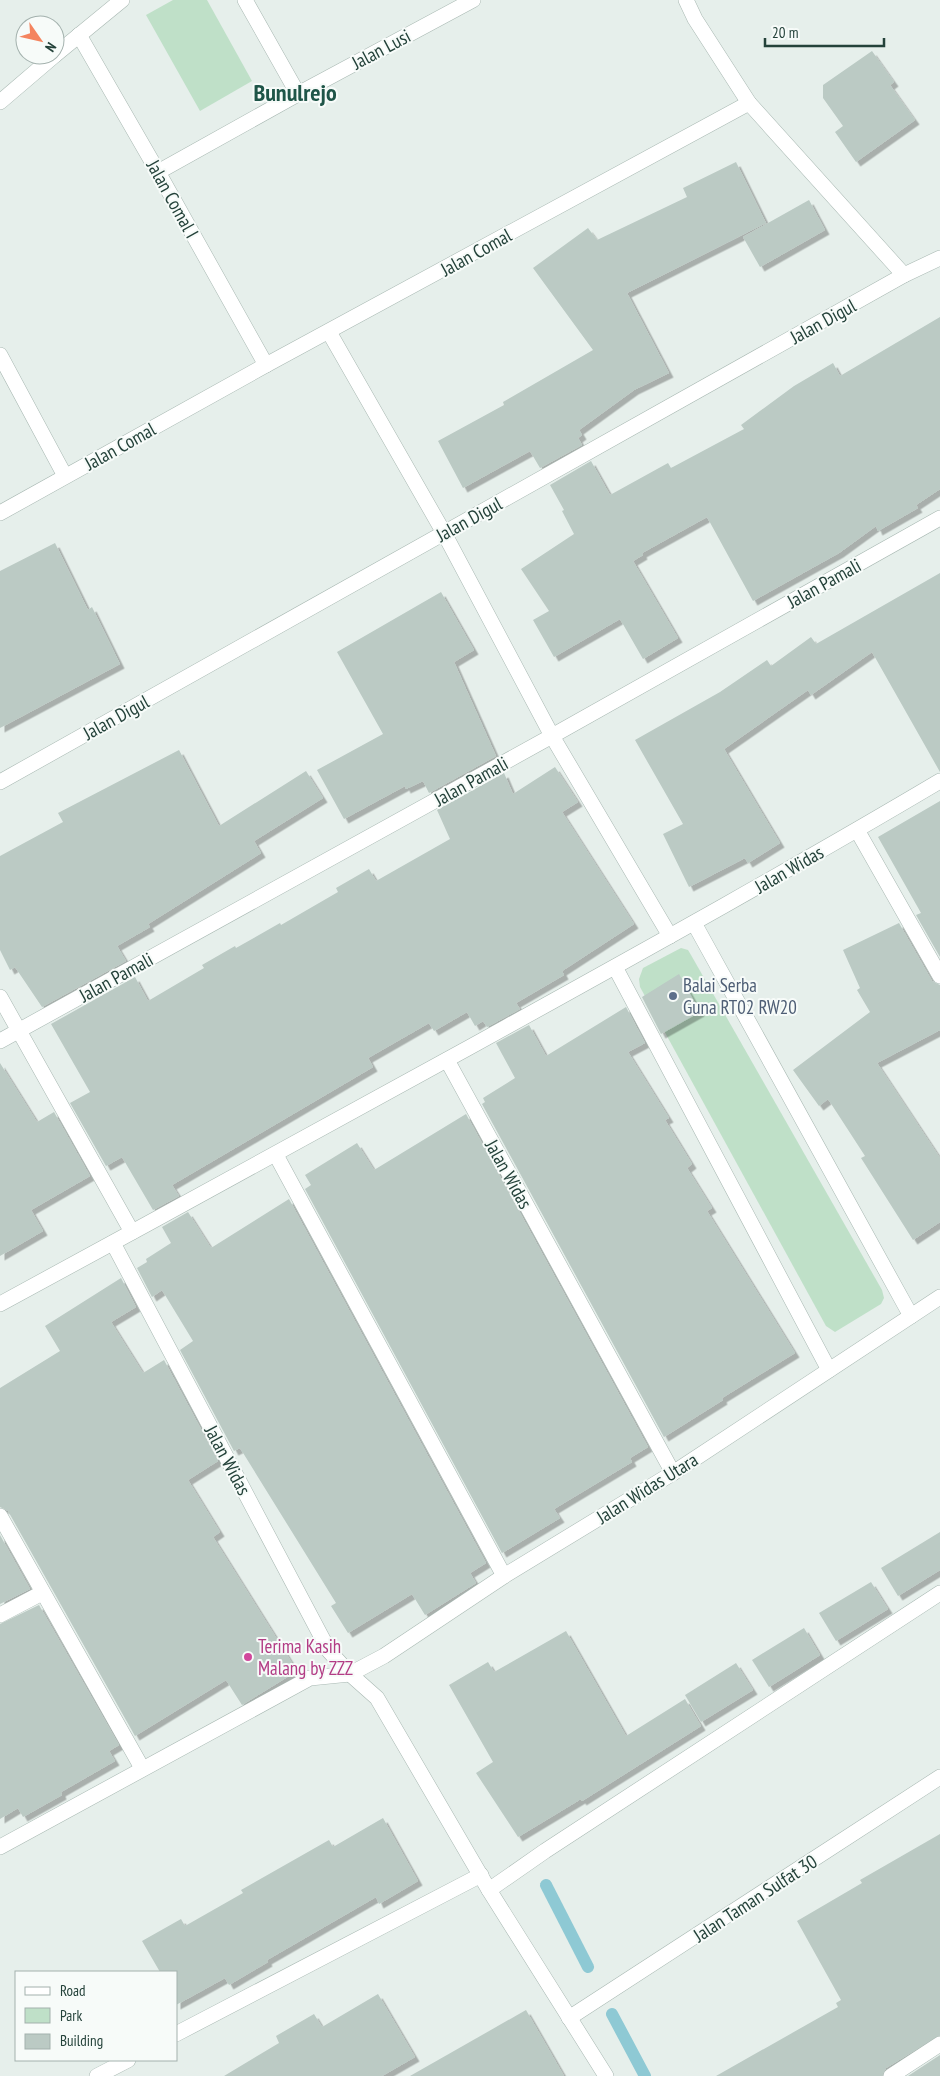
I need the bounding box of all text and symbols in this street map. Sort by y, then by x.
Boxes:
north arrow [15,15,65,65]
scale bar [765,15,884,47]
text: 20 m [772,23,798,42]
street label: Jalan Lusi [347,24,414,75]
text: N [41,39,60,55]
district label: Bunulrejo [253,77,337,108]
street label: Jalan Comal I [141,155,204,242]
street label: Jalan Comal [435,222,516,282]
street label: Jalan Digul [785,293,861,349]
street label: Jalan Comal [79,416,160,476]
street label: Jalan Digul [431,491,507,547]
street label: Jalan Pamali [782,553,865,614]
street label: Jalan Digul [78,689,154,745]
street label: Jalan Pamali [429,751,512,812]
street label: Jalan Widas [749,840,828,899]
street label: Jalan Pamali [74,947,157,1008]
place label: Balai Serba Guna RT02 RW20 [683,973,797,1019]
marker: Balai Serba Guna RT02 RW20 [667,990,679,1002]
street label: Jalan Widas [480,1134,538,1213]
street label: Jalan Widas [199,1420,256,1499]
street label: Jalan Widas Utara [591,1447,702,1529]
place label: Terima Kasih Malang by ZZZ [258,1634,353,1680]
marker: Terima Kasih Malang by ZZZ [242,1651,254,1663]
street label: Jalan Taman Sulfat 30 [688,1849,821,1947]
legend [15,1971,178,2061]
text: Road [60,1981,86,2000]
text: Park [60,2006,82,2025]
text: Building [60,2031,103,2050]

